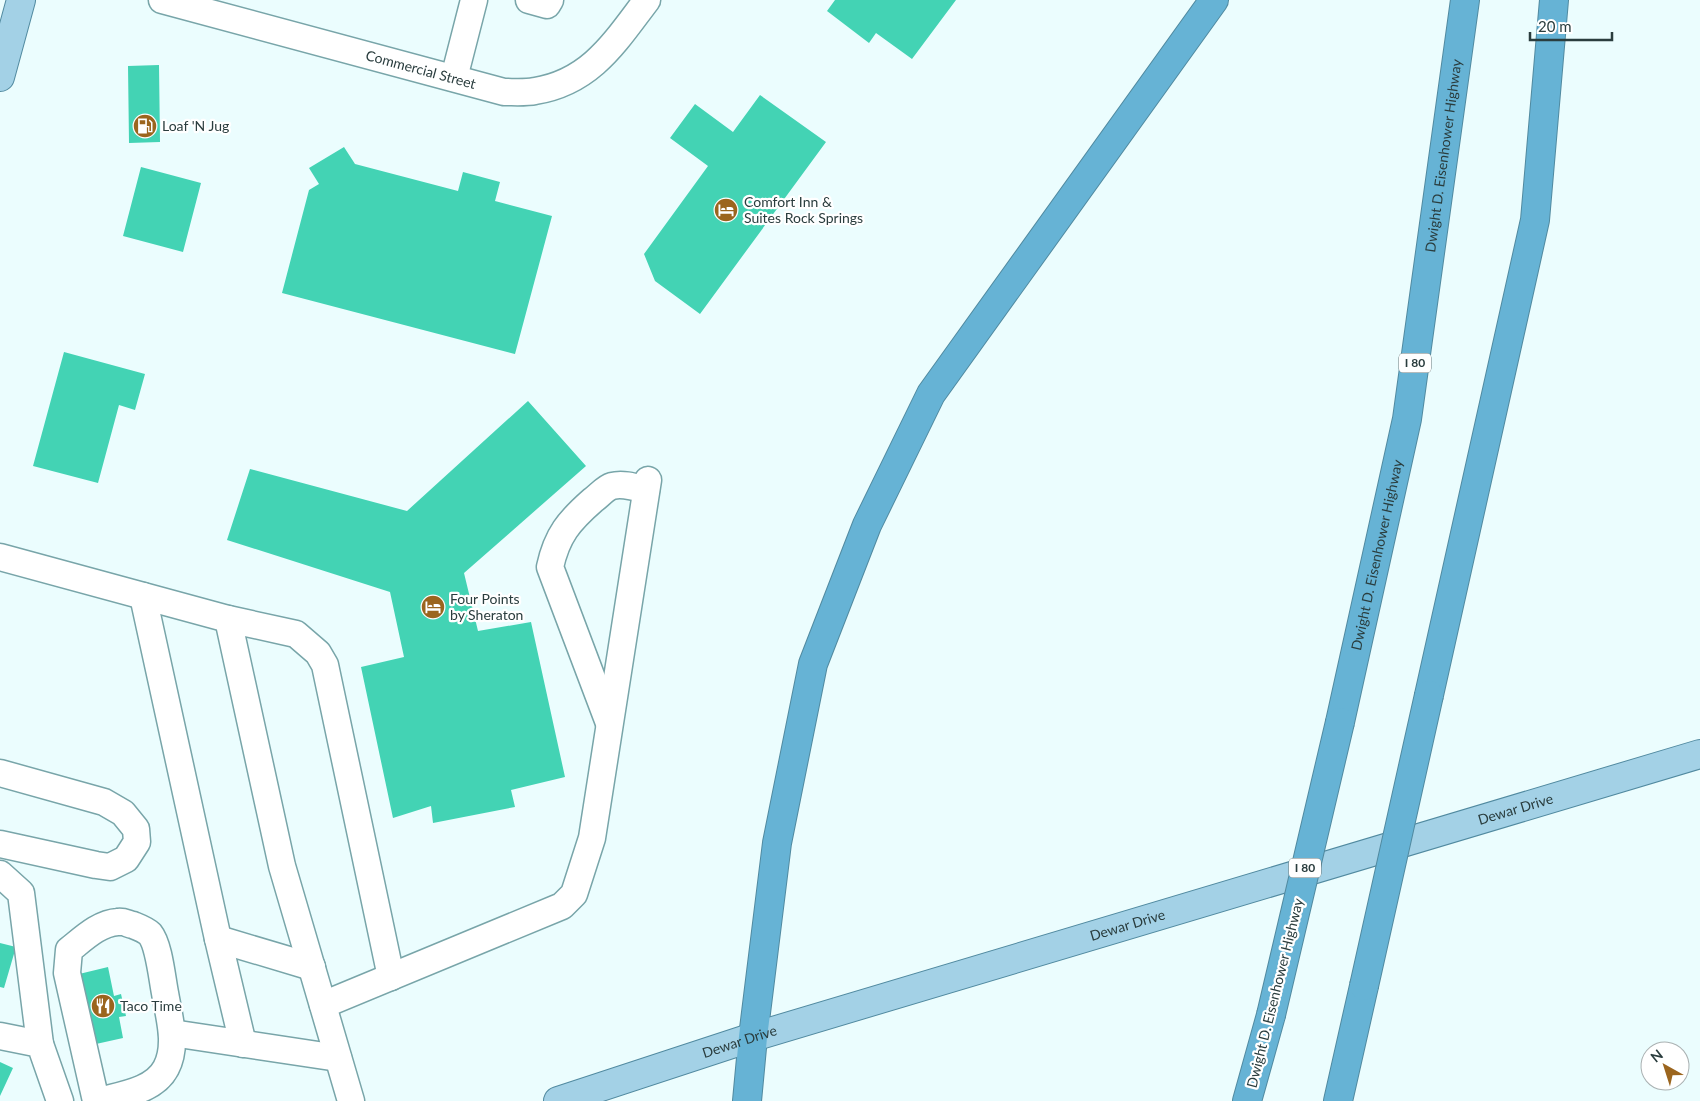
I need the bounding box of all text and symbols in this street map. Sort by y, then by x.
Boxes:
scale bar [1530,10,1612,42]
text: 20 m [1538,17,1572,35]
street label: Commercial Street [364,46,478,92]
street label: Dwight D. Eisenhower Highway [1421,57,1465,253]
fuel station icon: Loaf 'N Jug [132,113,158,139]
place label: Loaf 'N Jug [162,117,229,134]
place label: Comfort Inn & Suites Rock Springs [744,193,863,226]
hotel icon: Comfort Inn & Suites Rock Springs [713,197,739,223]
road number: I 80 [1399,353,1431,372]
street label: Dwight D. Eisenhower Highway [1347,457,1406,652]
place label: Four Points by Sheraton [450,590,523,623]
hotel icon: Four Points by Sheraton [420,594,446,620]
street label: Dewar Drive [1476,789,1555,828]
road number: I 80 [1289,858,1321,878]
street label: Dwight D. Eisenhower Highway [1243,896,1307,1089]
street label: Dewar Drive [1088,905,1167,944]
restaurant icon: Taco Time [90,993,116,1019]
place label: Taco Time [120,997,182,1014]
street label: Dewar Drive [700,1021,779,1061]
north arrow [1640,1041,1690,1091]
text: N [1647,1046,1666,1066]

